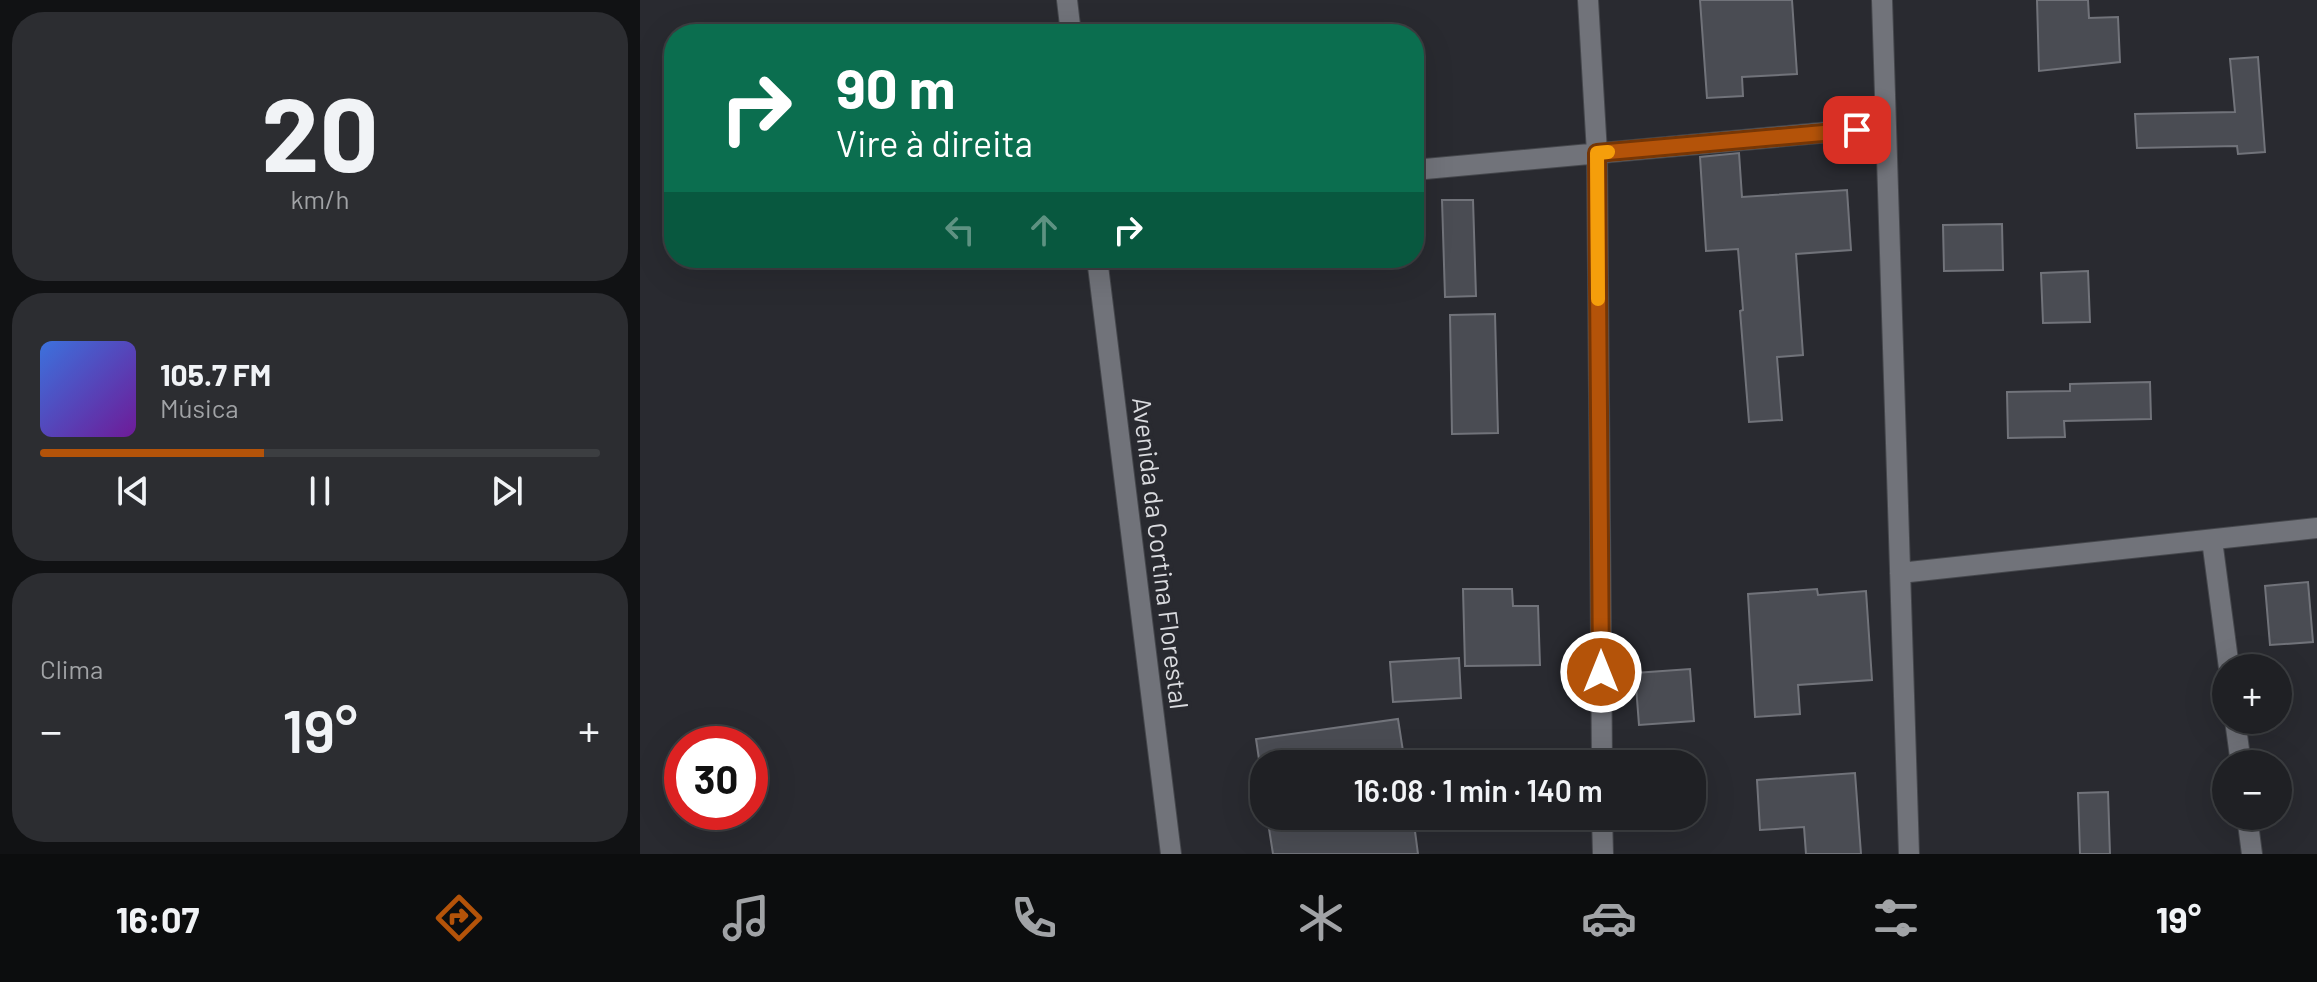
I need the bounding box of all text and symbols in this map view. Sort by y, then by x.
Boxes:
text: 90 m [836,53,956,120]
icon: right [704,56,808,160]
text: 20 [261,68,379,193]
pin [1823,96,1891,164]
icon: arrive [1835,108,1879,152]
text: Vire à direita [836,121,1033,164]
text: km/h [291,183,349,214]
icon: left [938,208,982,252]
icon: ahead [1022,208,1066,252]
icon: right [1106,208,1150,252]
text: 105.7 FM [160,356,271,392]
text: Música [160,392,239,423]
street label: Avenida da Cortina Florestal [1127,395,1196,711]
icon: previous [111,469,155,513]
icon: pause [298,469,342,513]
icon: next [485,469,529,513]
position arrow [1559,630,1643,714]
text: Clima [40,653,103,684]
map controls [2212,654,2292,830]
button: + [2212,654,2292,734]
text: 19° [282,693,358,765]
text: − [40,703,62,756]
text: + [578,703,600,756]
speed limit sign: 30 [664,726,768,830]
button: − [2212,750,2292,830]
text: 16:08 · 1 min · 140 m [1353,772,1603,808]
icon: directions [431,890,487,946]
icon: music [718,890,774,946]
icon: phone [1006,890,1062,946]
icon: climate [1293,890,1349,946]
icon: car [1581,890,1637,946]
icon: filters [1868,890,1924,946]
text: 16:07 [116,897,199,940]
text: 19° [2156,897,2201,940]

